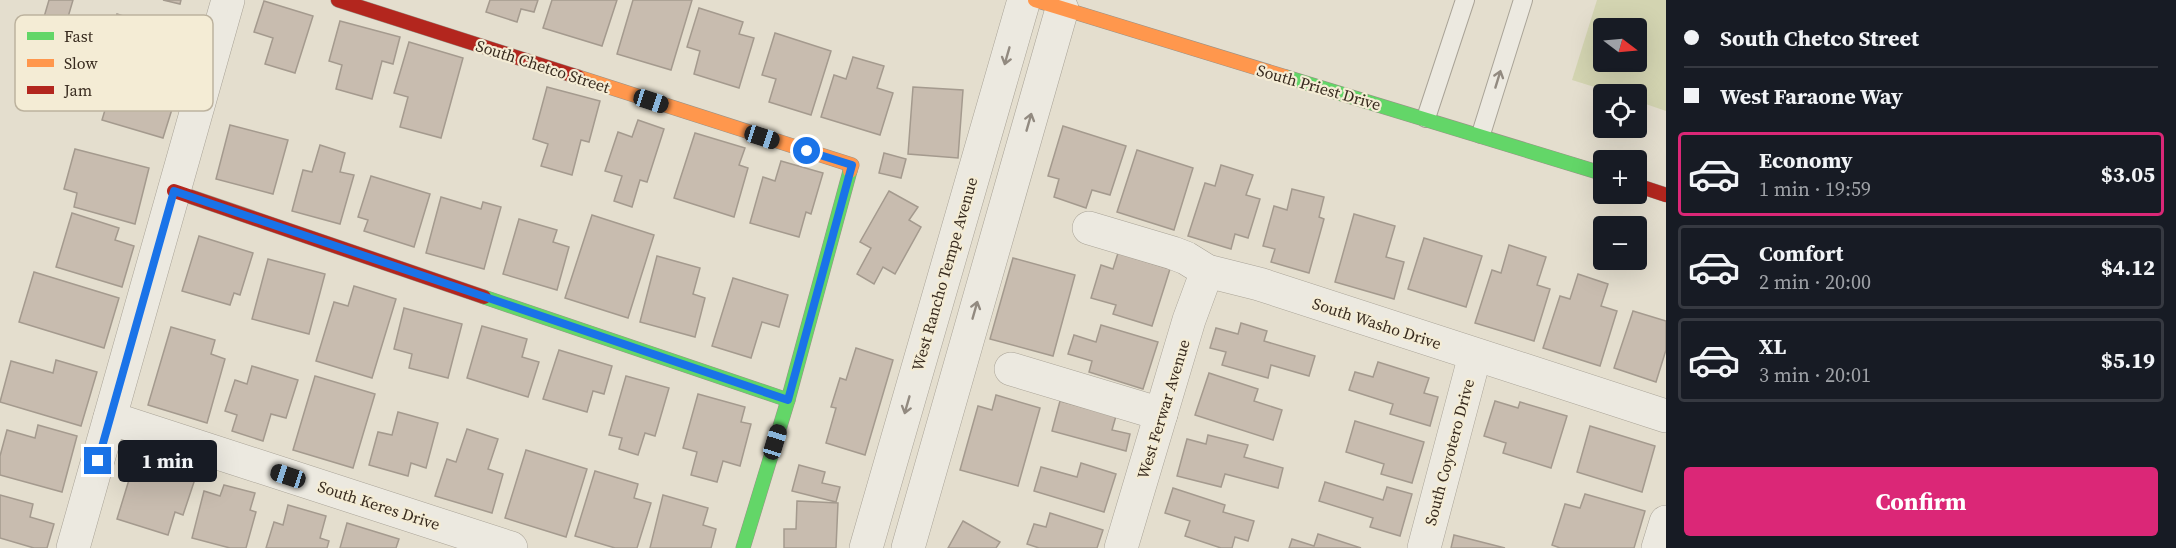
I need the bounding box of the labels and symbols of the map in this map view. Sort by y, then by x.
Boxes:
legend [15,15,213,111]
north arrow [1593,18,1647,72]
text: Fast [64,25,94,47]
street label: South Chetco Street [473,34,613,98]
one-way arrow [1001,46,1012,65]
text: Slow [64,52,99,74]
street label: South Priest Drive [1254,59,1384,115]
one-way arrow [1493,70,1504,89]
text: Jam [63,79,92,101]
car [631,87,671,115]
one-way arrow [1024,113,1035,132]
car [742,123,782,151]
route start [793,137,820,164]
street label: West Rancho Tempe Avenue [906,175,982,373]
street label: South Washo Drive [1310,292,1444,354]
one-way arrow [970,301,981,320]
street label: West Ferwar Avenue [1131,336,1195,482]
street label: South Coyotero Drive [1419,376,1479,528]
one-way arrow [901,395,912,414]
car [761,422,789,462]
callout: 1 min [119,440,218,482]
route end [84,447,111,474]
car [268,462,308,490]
street label: South Keres Drive [315,475,443,535]

